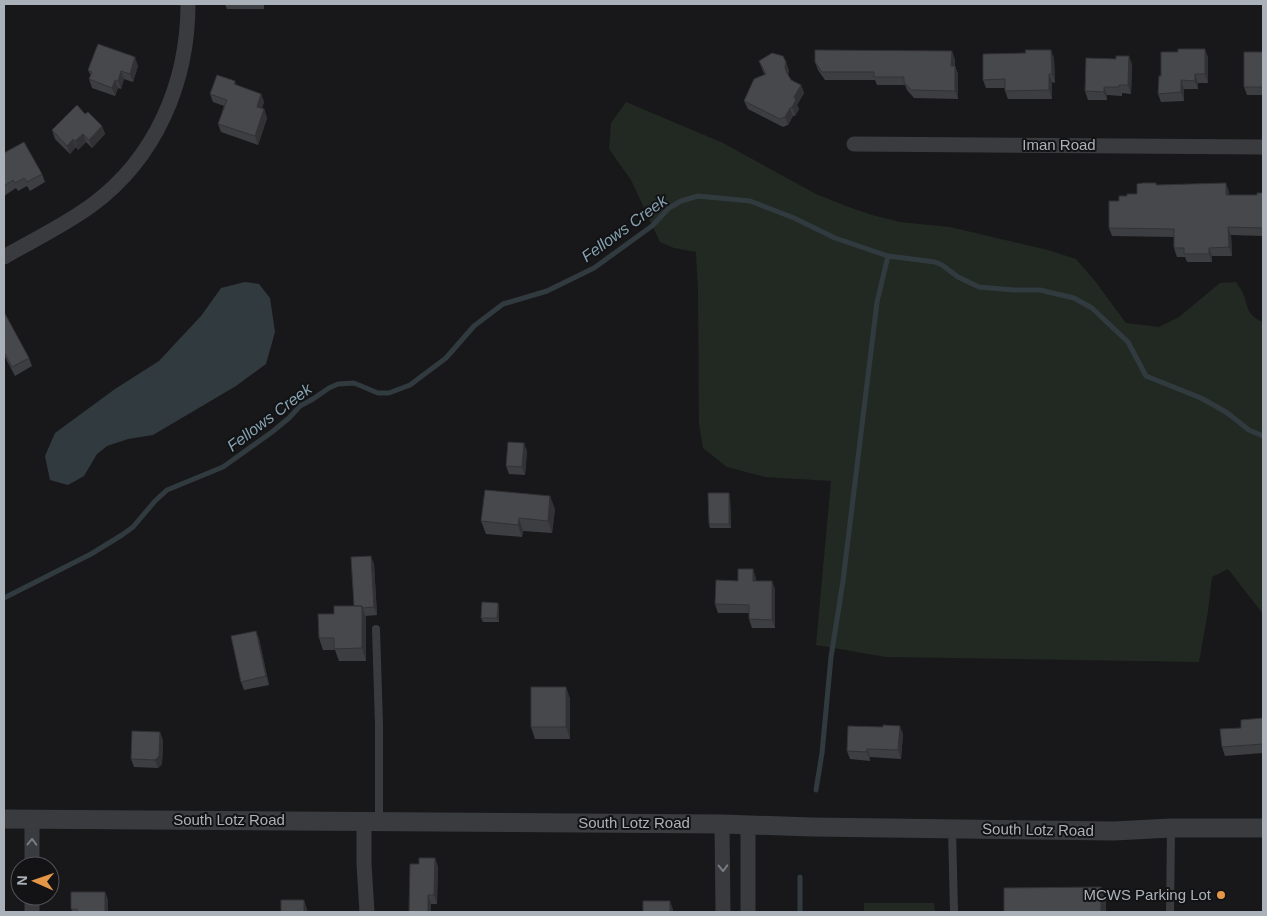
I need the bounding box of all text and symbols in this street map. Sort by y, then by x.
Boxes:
street label: Iman Road [1022,136,1096,153]
water label: Fellows Creek [578,191,671,265]
water label: Fellows Creek [224,380,316,455]
street label: South Lotz Road [173,811,285,828]
street label: South Lotz Road [578,814,690,831]
street label: South Lotz Road [982,820,1094,839]
one-way arrow [27,838,37,846]
north arrow [10,856,60,906]
one-way arrow [718,864,728,872]
text: N [14,875,30,886]
place label: MCWS Parking Lot [1083,886,1212,903]
marker: MCWS Parking Lot [1215,889,1227,901]

